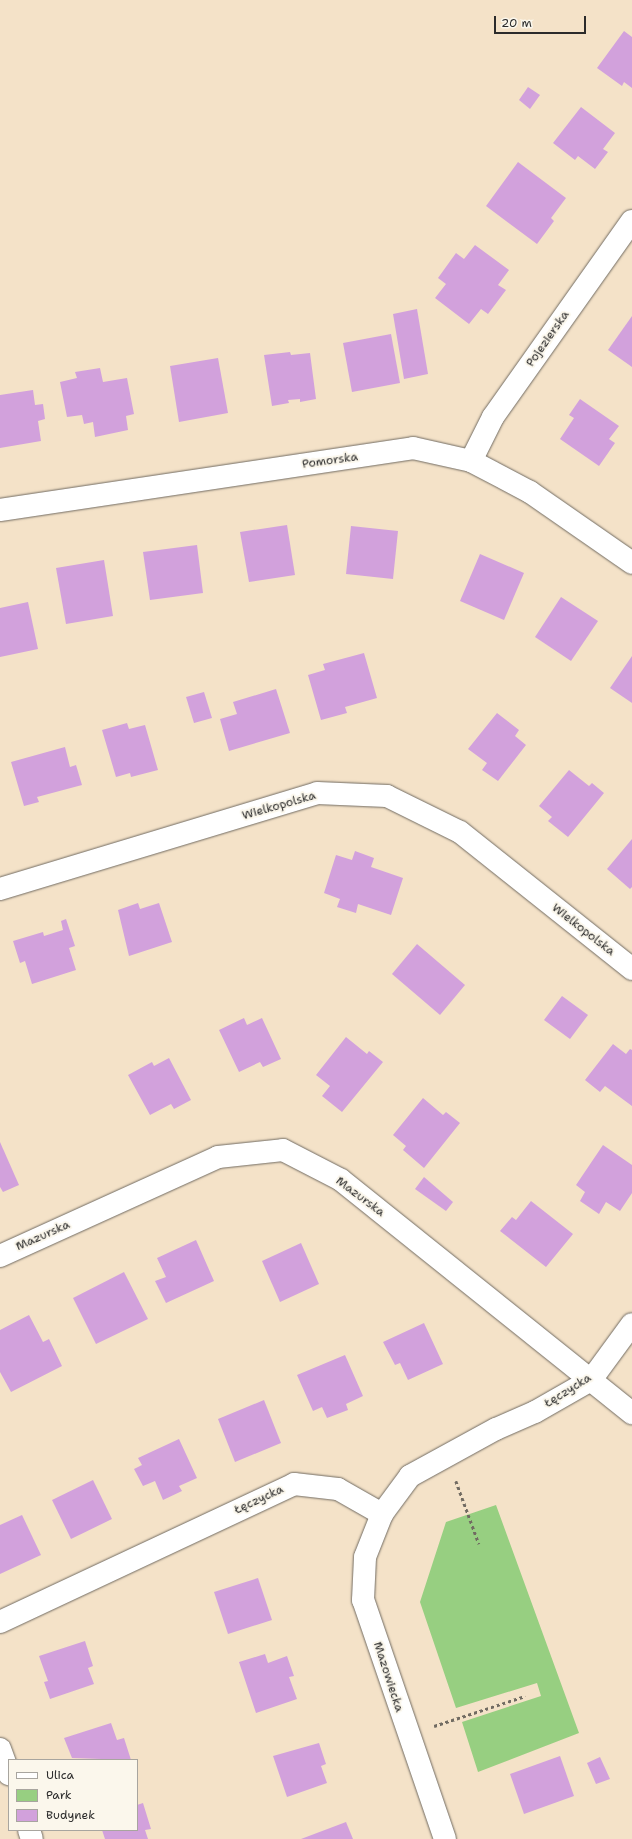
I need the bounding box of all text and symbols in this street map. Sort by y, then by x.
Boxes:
scale bar [496,8,588,34]
text: 20 m [501,15,532,31]
street label: Pojezierska [523,308,573,370]
street label: Pomorska [301,450,359,472]
street label: Wielkopolska [240,789,318,823]
street label: Wielkopolska [549,901,617,959]
street label: Mazurska [333,1174,387,1220]
street label: Mazurska [14,1218,72,1254]
street label: Łęczycka [542,1371,594,1411]
street label: Łęczycka [232,1482,286,1518]
street label: Mazowiecka [370,1640,406,1714]
legend [8,1759,138,1831]
text: Ulica [46,1767,74,1783]
text: Park [46,1787,72,1803]
text: Budynek [46,1807,95,1823]

